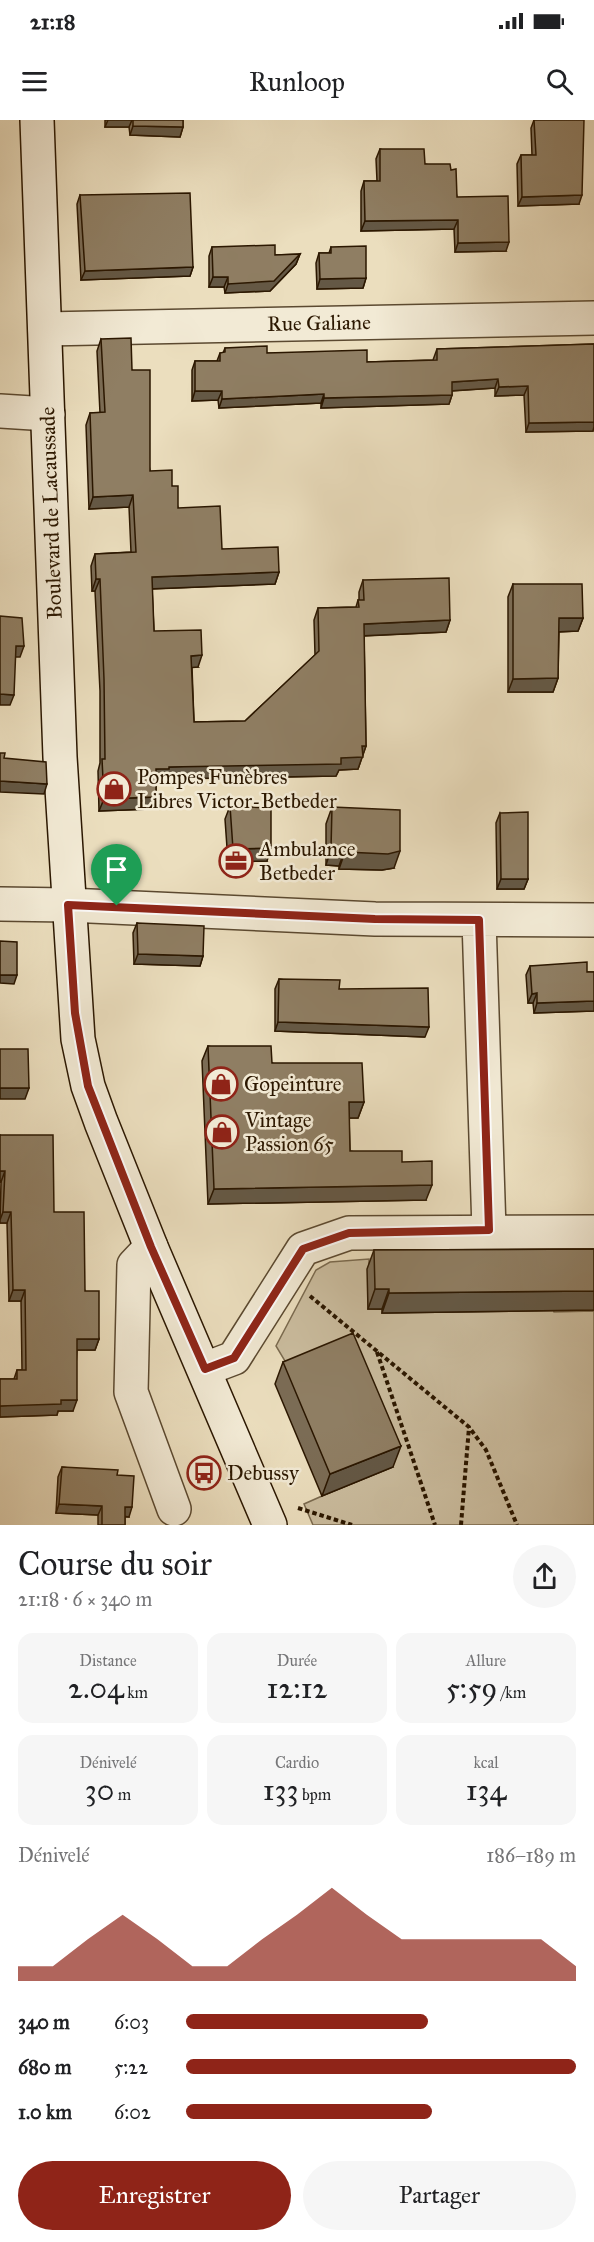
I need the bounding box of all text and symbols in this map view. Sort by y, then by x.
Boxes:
text: 21:18 [30,8,75,35]
icon: menu [18,65,51,98]
text: Runloop [249,65,345,98]
icon: search [543,65,576,98]
street label: Rue Galiane [267,309,371,337]
street label: Boulevard de Lacaussade [34,406,68,620]
place label: Pompes Funèbres Libres Victor-Betbeder [137,764,337,814]
shop icon: Pompes Funèbres Libres Victor-Betbeder [96,771,132,807]
place label: Ambulance Betbeder [258,836,356,886]
office icon: Ambulance Betbeder [218,843,254,879]
pin [91,844,142,906]
icon: arrive [100,853,133,886]
shop icon: Gopeinture [203,1066,239,1102]
place label: Gopeinture [244,1071,342,1097]
place label: Vintage Passion 65 [244,1107,334,1157]
shop icon: Vintage Passion 65 [204,1114,240,1150]
bus stop icon: Debussy [186,1455,222,1491]
place label: Debussy [227,1460,300,1486]
text: Course du soir [18,1544,212,1584]
button: share [513,1545,576,1608]
text: 21:18 · 6 × 340 m [18,1587,152,1611]
text: Distance [79,1651,137,1670]
text: Durée [277,1651,317,1670]
text: Allure [466,1651,506,1670]
text: 2.04 [68,1670,124,1706]
text: 12:12 [267,1670,327,1706]
text: 5:59 [446,1670,497,1706]
text: km [124,1683,148,1702]
text: /km [497,1683,526,1702]
text: Dénivelé [79,1753,137,1772]
text: Cardio [275,1753,319,1772]
text: kcal [473,1753,499,1772]
text: 30 [85,1772,114,1808]
text: 133 [263,1772,299,1808]
text: 134 [466,1772,506,1808]
text: m [114,1785,131,1804]
text: bpm [299,1785,331,1804]
text: Dénivelé [18,1843,90,1867]
text: 186–189 m [486,1843,576,1867]
text: 340 m [18,2010,70,2034]
text: 6:03 [114,2010,149,2034]
text: 680 m [18,2055,72,2079]
text: 5:22 [114,2055,148,2079]
text: 1.0 km [18,2100,72,2124]
text: 6:02 [114,2100,151,2124]
button: Enregistrer [18,2161,291,2230]
button: Partager [303,2161,576,2230]

